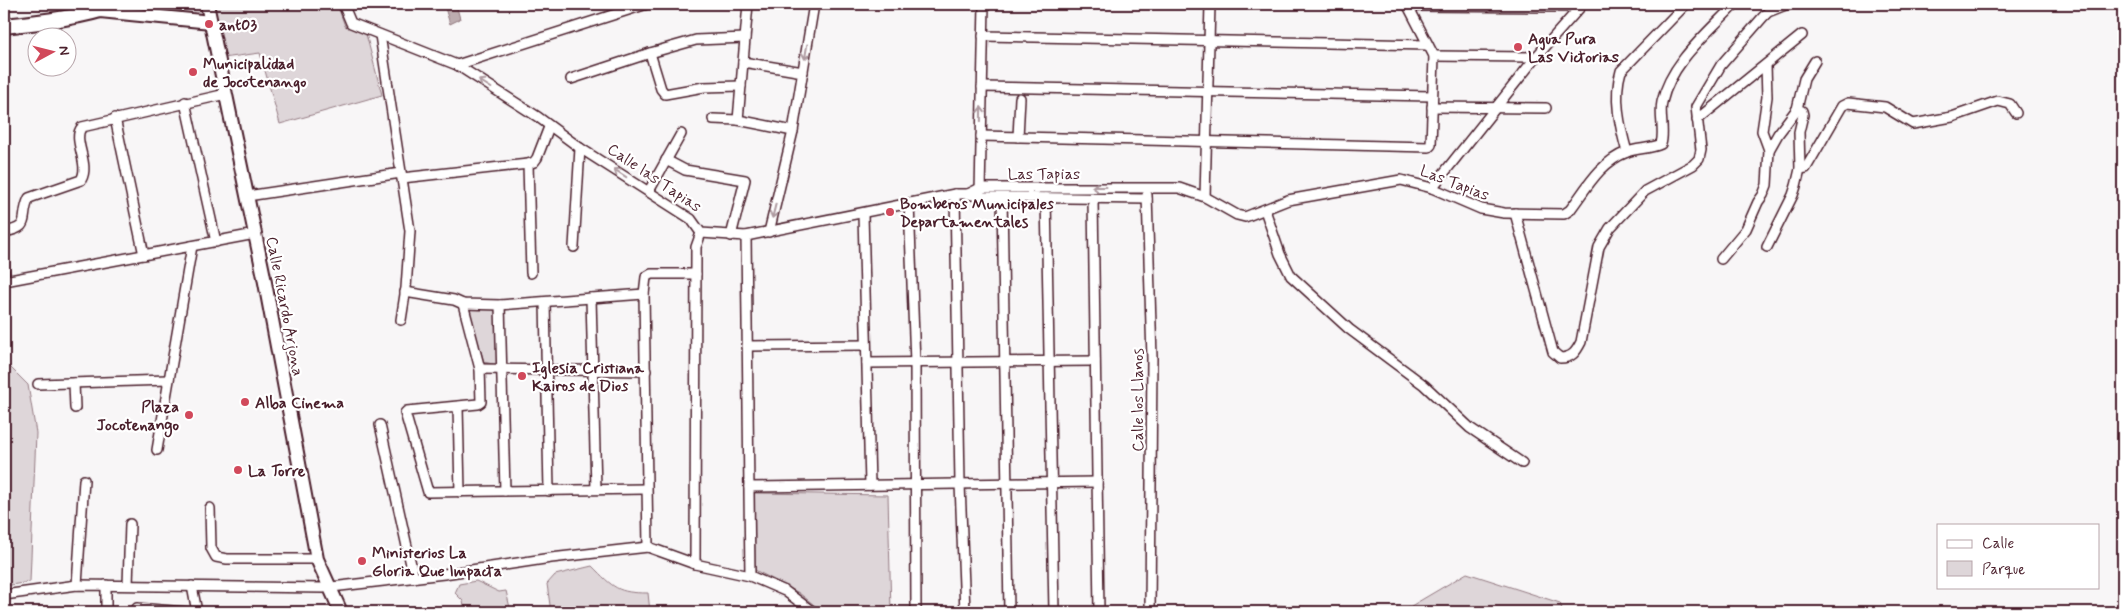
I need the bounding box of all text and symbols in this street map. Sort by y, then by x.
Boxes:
place label: ant03 [219,15,257,36]
marker: ant03 [203,18,215,30]
north arrow [28,28,78,78]
place label: Agua Pura Las Victorias [1528,29,1619,68]
marker: Agua Pura Las Victorias [1512,41,1524,53]
one-way arrow [801,44,811,60]
text: N [54,45,73,56]
place label: Municipalidad de Jocotenango [203,54,306,94]
marker: Municipalidad de Jocotenango [187,66,199,78]
one-way arrow [479,78,493,88]
one-way arrow [977,106,986,122]
street label: Calle las Tapias [603,139,705,218]
street label: Las Tapias [1417,161,1492,206]
street label: Las Tapias [1008,164,1080,185]
one-way arrow [614,168,628,178]
one-way arrow [1091,182,1107,192]
place label: Bomberos Municipales Departamentales [900,194,1055,233]
one-way arrow [769,203,778,219]
marker: Bomberos Municipales Departamentales [884,206,896,218]
street label: Calle Ricardo Arjona [261,235,308,378]
street label: Calle los Llanos [1128,348,1149,452]
place label: Iglesia Cristiana Kairos de Dios [532,358,644,397]
marker: Iglesia Cristiana Kairos de Dios [516,370,528,382]
place label: Alba Cinema [255,393,344,414]
marker: Alba Cinema [239,396,251,408]
place label: Plaza Jocotenango [97,397,179,438]
marker: Plaza Jocotenango [183,409,195,421]
place label: La Torre [248,461,306,482]
marker: La Torre [232,464,244,476]
legend [1937,524,2100,588]
text: Calle [1982,534,2014,554]
place label: Ministerios La Gloria Que Impacta [372,543,502,582]
marker: Ministerios La Gloria Que Impacta [356,555,368,567]
text: Parque [1982,560,2025,580]

